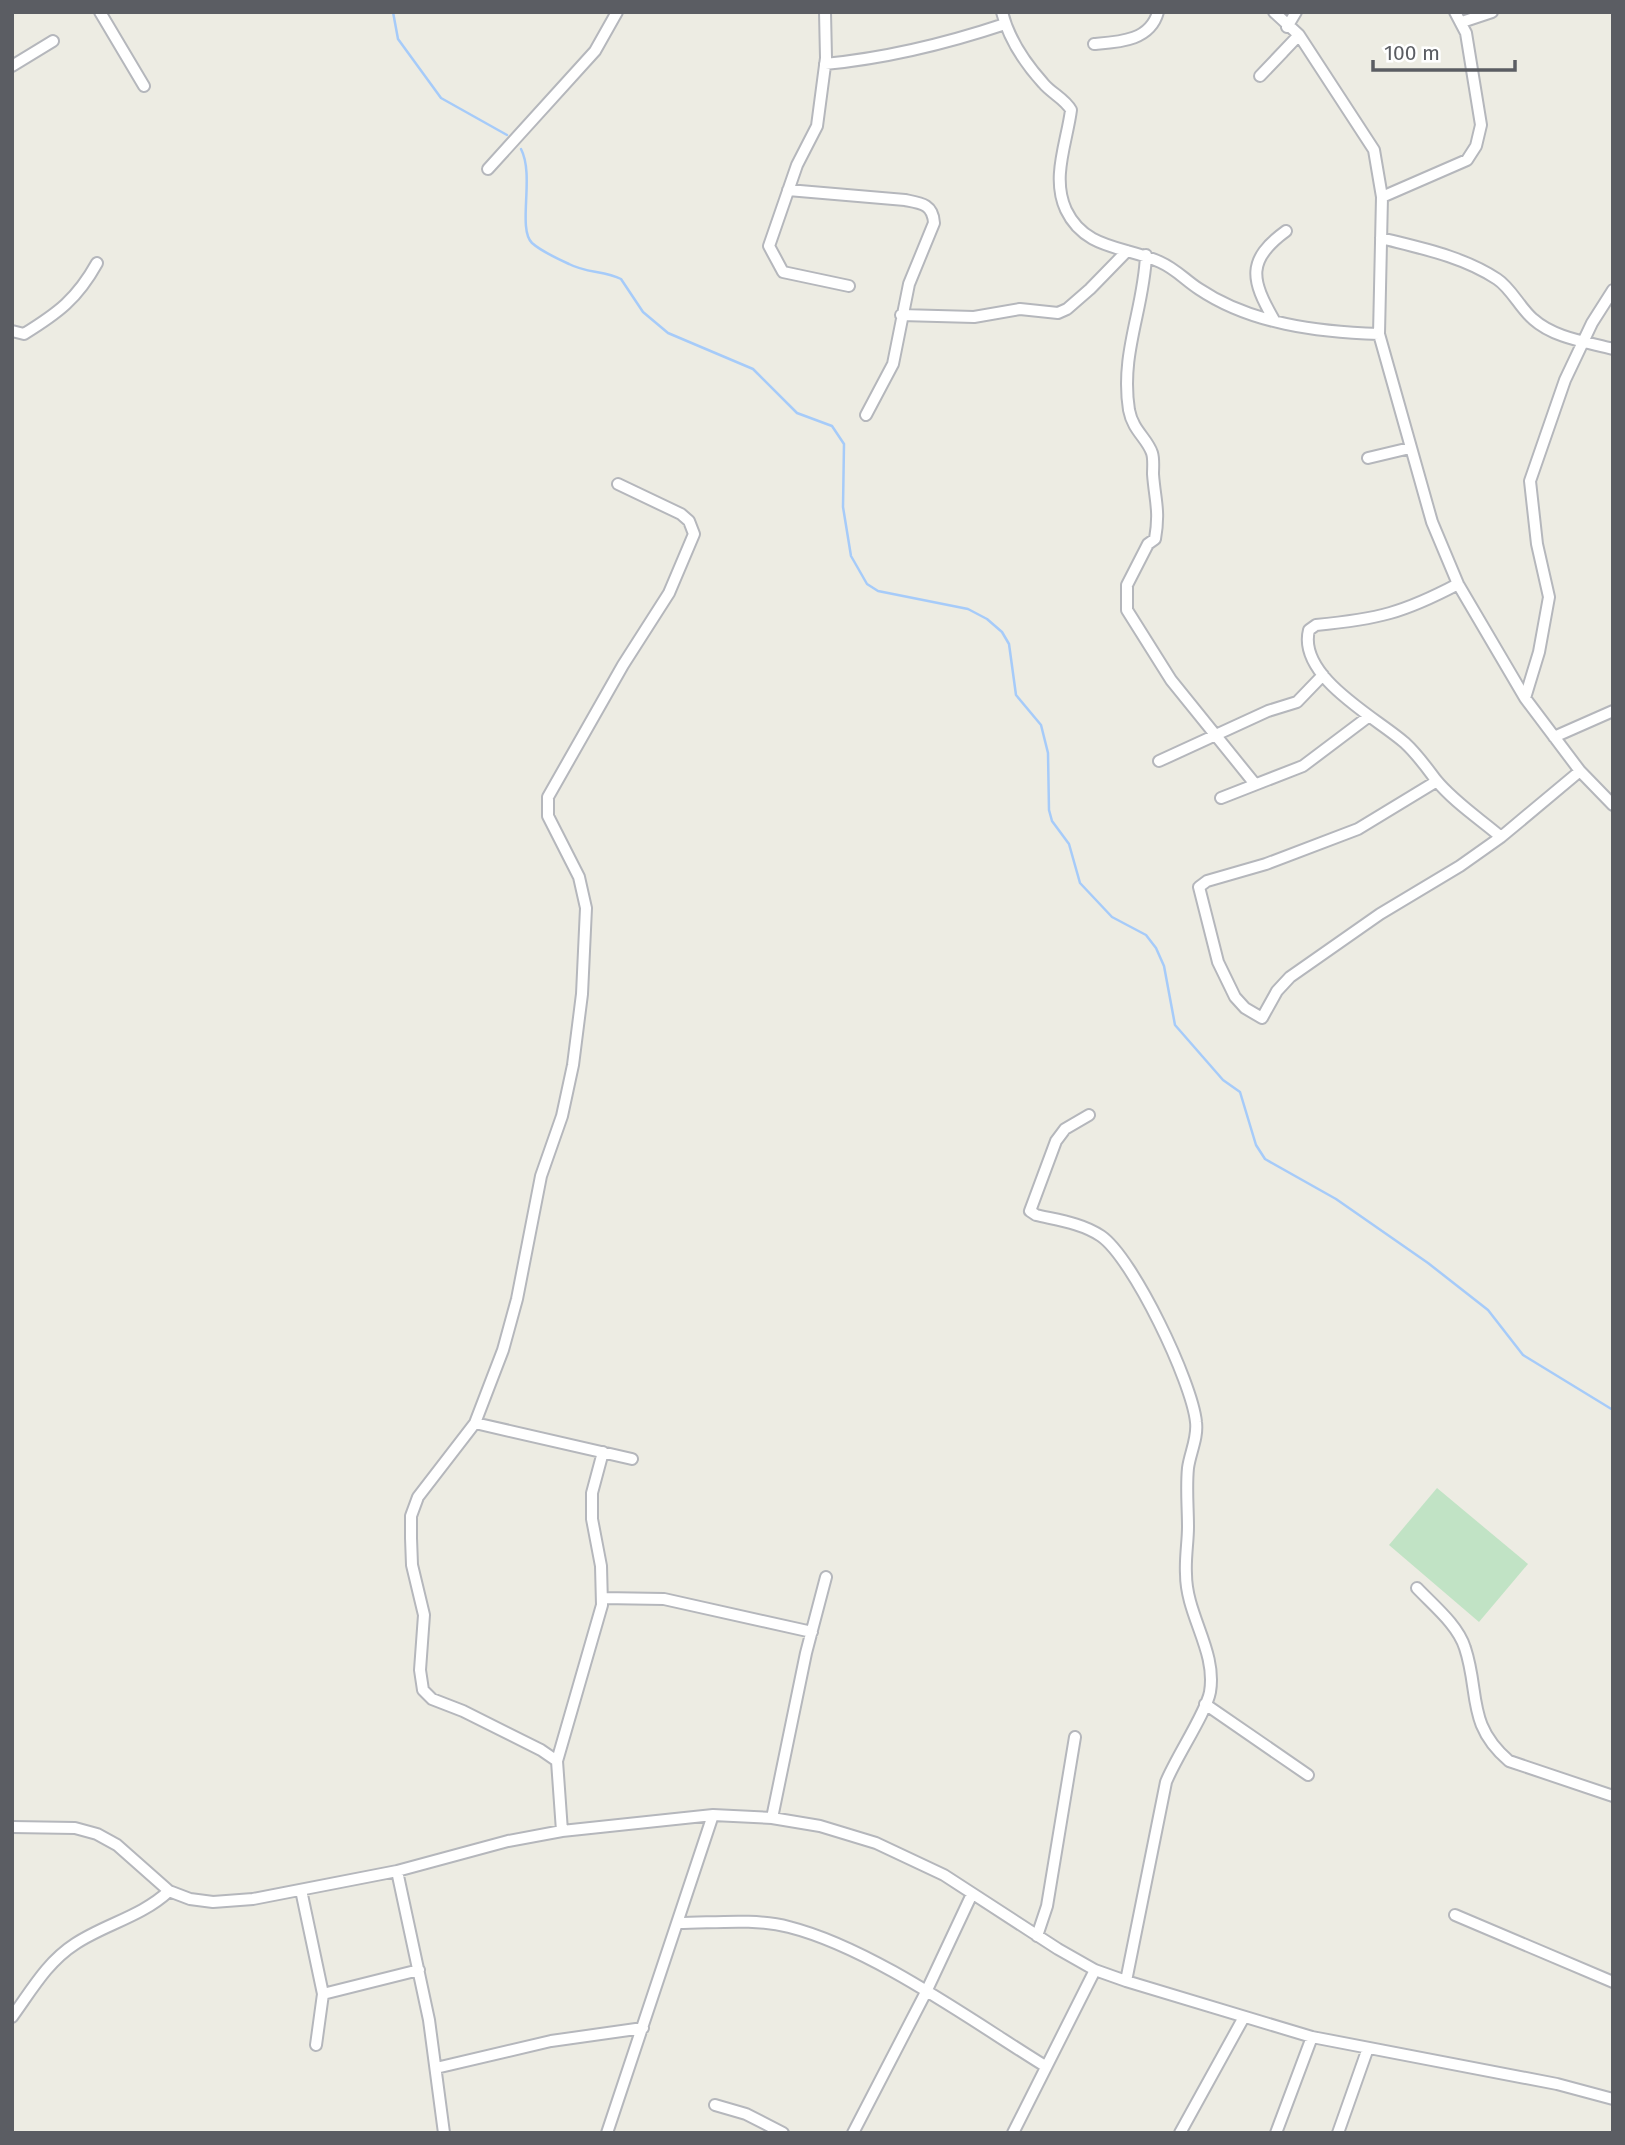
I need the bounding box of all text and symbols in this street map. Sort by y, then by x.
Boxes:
scale bar [1373,28,1515,72]
text: 100 m [1384,40,1440,66]

